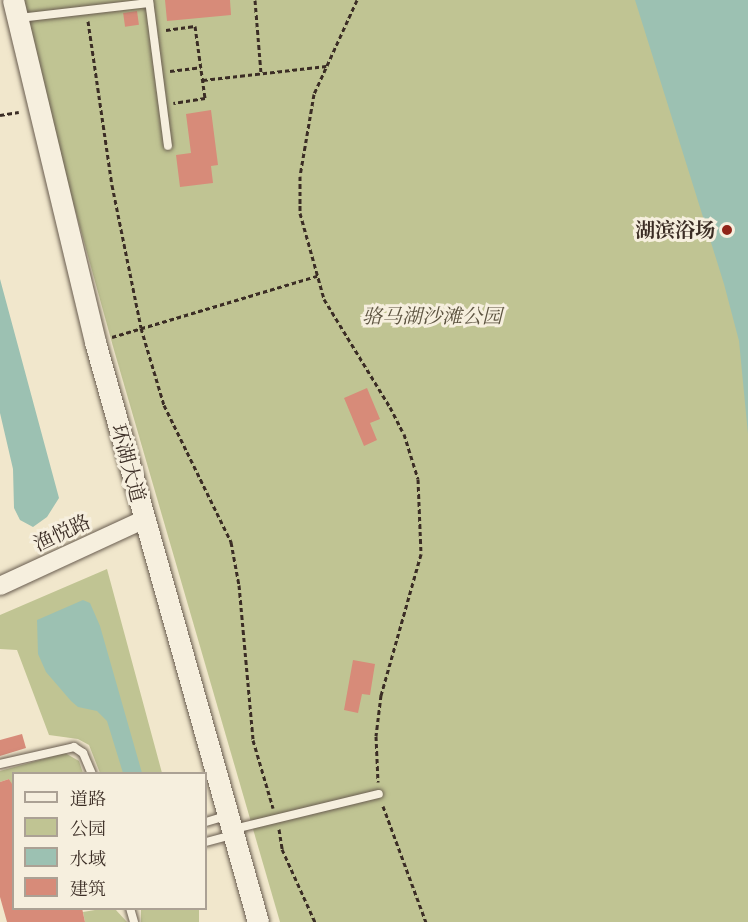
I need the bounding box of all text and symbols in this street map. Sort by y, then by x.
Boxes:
place label: 湖滨浴场 [635,218,715,242]
marker: 湖滨浴场 [720,223,734,237]
park label: 骆马湖沙滩公园 [362,304,502,328]
street label: 环湖大道 [106,421,150,505]
street label: 渔悦路 [30,509,94,557]
legend [12,772,207,910]
text: 道路 [70,788,106,811]
text: 公园 [70,818,106,841]
text: 水域 [70,848,106,871]
text: 建筑 [70,878,106,901]

